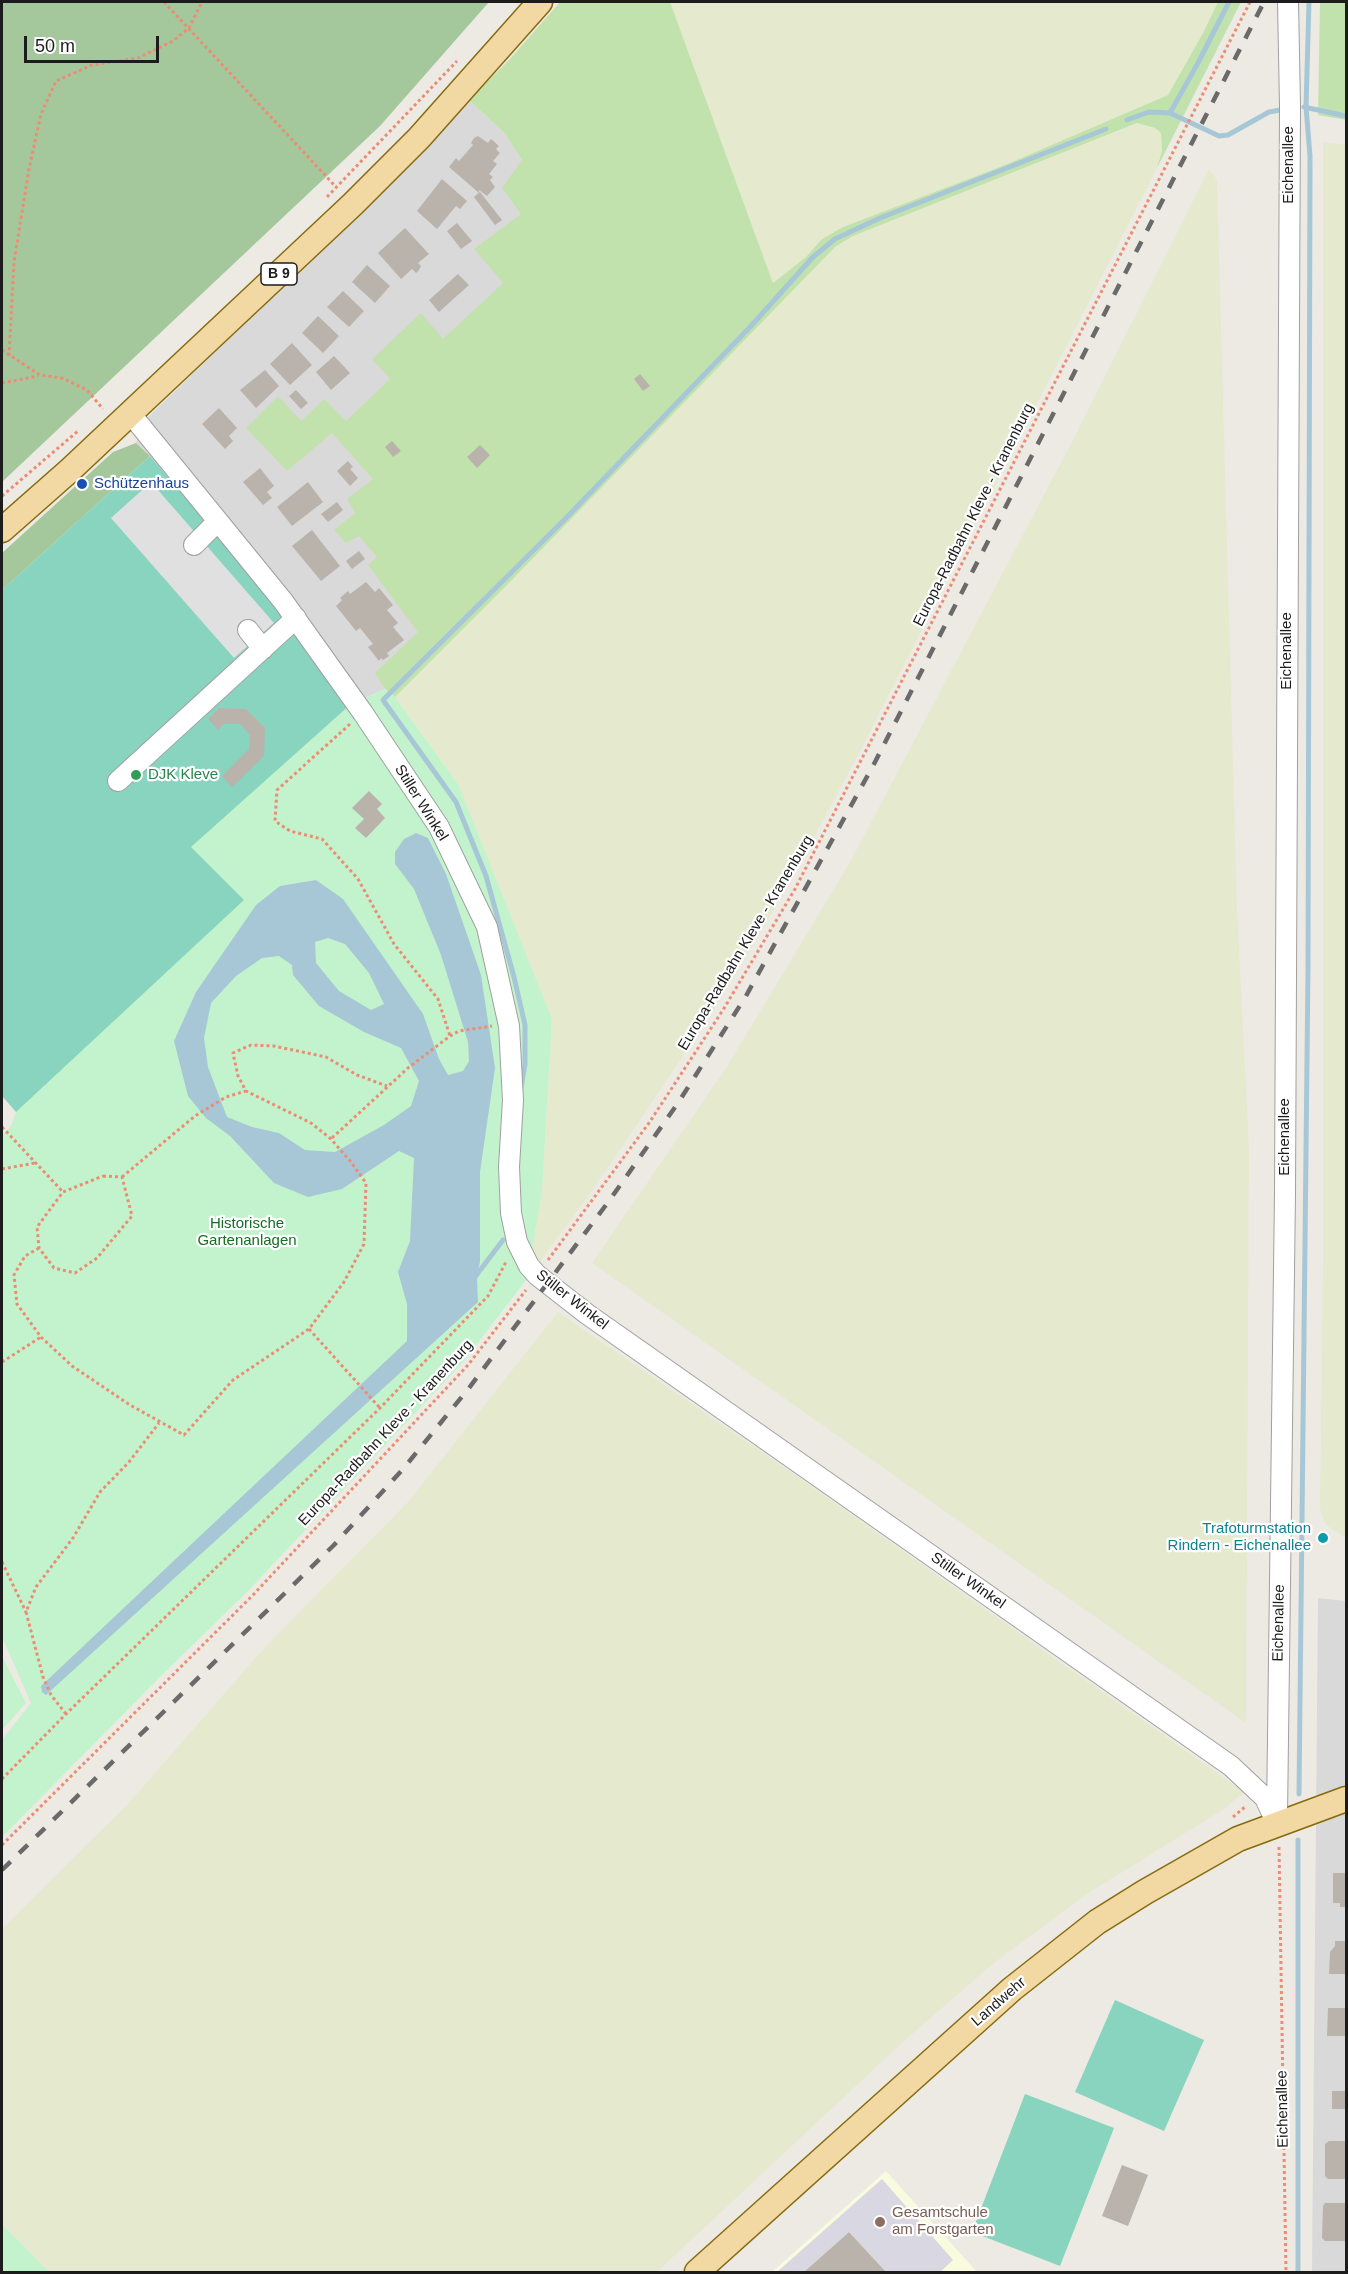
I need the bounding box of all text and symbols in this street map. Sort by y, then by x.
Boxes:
scale bar [27,24,162,62]
text: 50 m [35,36,75,56]
street label: Eichenallee [1280,126,1298,204]
road number: B 9 [261,263,297,285]
street label: Europa-Radbahn Kleve - Kranenburg [910,401,1038,629]
place label: Schützenhaus [94,475,189,493]
marker: Schützenhaus [75,477,89,491]
street label: Eichenallee [1278,612,1296,690]
street label: Stiller Winkel [390,761,452,845]
place label: DJK Kleve [148,766,218,784]
marker: DJK Kleve [129,768,143,782]
street label: Europa-Radbahn Kleve - Kranenburg [675,832,817,1054]
street label: Eichenallee [1276,1098,1294,1176]
park label: Historische Gartenanlagen [197,1215,297,1250]
street label: Stiller Winkel [532,1266,612,1334]
street label: Europa-Radbahn Kleve - Kranenburg [295,1336,477,1530]
place label: Trafoturmstation Rindern - Eichenallee [1168,1520,1311,1555]
marker: Trafoturmstation Rindern - Eichenallee [1316,1531,1330,1545]
street label: Stiller Winkel [927,1549,1009,1613]
street label: Eichenallee [1269,1584,1289,1662]
street label: Landwehr [968,1974,1030,2030]
street label: Eichenallee [1273,2070,1293,2148]
place label: Gesamtschule am Forstgarten [892,2204,994,2239]
marker: Gesamtschule am Forstgarten [873,2215,887,2229]

